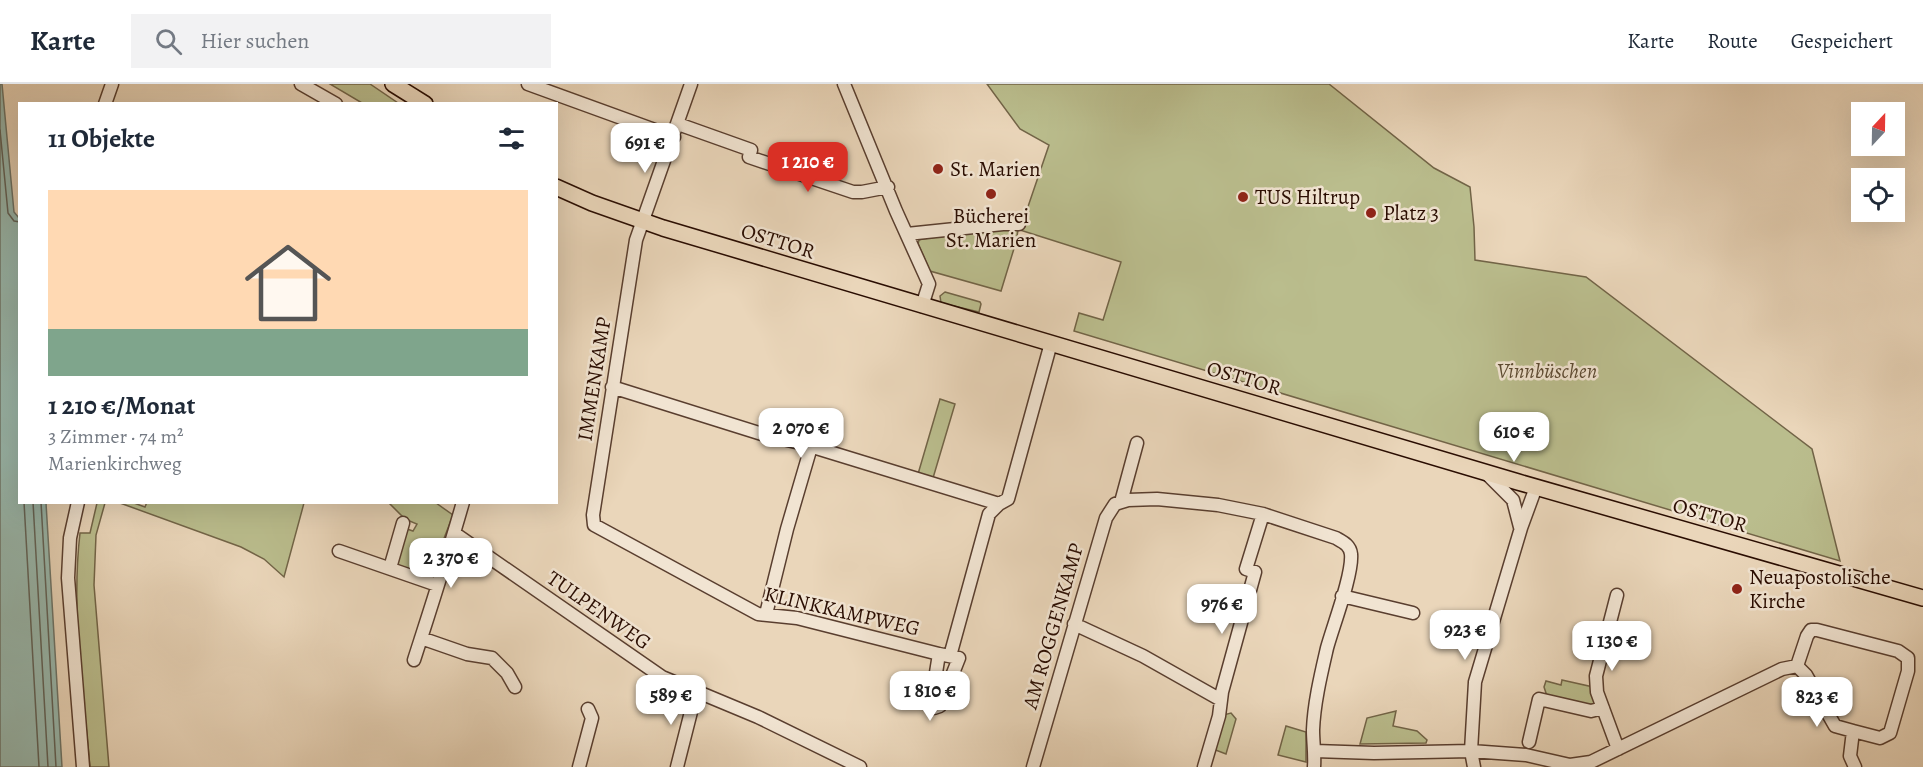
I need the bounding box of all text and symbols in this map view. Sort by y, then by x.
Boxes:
search box [131,14,551,68]
text: Karte [30,22,95,60]
icon: search [152,25,185,58]
text: Hier suchen [200,26,309,56]
text: Karte [1627,27,1674,55]
text: Route [1707,27,1758,55]
text: Gespeichert [1791,27,1893,55]
north arrow [1851,102,1905,156]
map controls [1851,102,1905,222]
text: 11 Objekte [48,121,155,156]
icon: filters [495,122,528,155]
pin: 691 € [603,123,687,174]
text: 691 € [625,129,665,156]
pin: 1 210 € [753,142,863,193]
text: 1 210 € [782,148,834,175]
place label: St. Marien [950,155,1040,183]
marker: St. Marien [931,162,945,176]
button: locate [1851,168,1905,222]
place label: TUS Hiltrup [1255,183,1360,211]
marker: Bücherei St. Marien [984,187,998,201]
marker: TUS Hiltrup [1236,190,1250,204]
place label: Platz 3 [1383,199,1439,227]
place label: Bücherei St. Marien [946,202,1036,254]
marker: Platz 3 [1364,206,1378,220]
street label: OSTTOR [738,217,819,266]
icon: home [234,229,342,337]
street label: IMMENKAMP [570,315,618,443]
street label: OSTTOR [1204,354,1285,402]
park label: Vinnbüschen [1497,357,1597,385]
text: 1 210 €/Monat [48,388,195,423]
pin: 2 070 € [746,408,856,459]
pin: 610 € [1472,412,1556,463]
text: 2 070 € [773,414,829,441]
text: 610 € [1493,418,1535,445]
text: 3 Zimmer · 74 m² [48,423,184,450]
text: Marienkirchweg [48,450,182,477]
street label: OSTTOR [1670,491,1751,539]
pin: 2 370 € [396,538,506,589]
street label: AM ROGGENKAMP [1016,539,1090,713]
text: 2 370 € [423,544,479,571]
place label: Neuapostolische Kirche [1749,563,1891,615]
street label: TULPENWEG [542,564,656,656]
street label: KLINKKAMPWEG [761,579,923,643]
marker: Neuapostolische Kirche [1730,582,1744,596]
pin: 976 € [1180,584,1264,635]
text: 976 € [1201,590,1243,617]
pin: 923 € [1423,610,1507,661]
text: 923 € [1444,616,1486,643]
pin: 1 130 € [1557,621,1667,672]
text: 1 130 € [1586,627,1638,654]
pin: 1 810 € [875,671,985,722]
pin: 589 € [629,675,713,726]
text: 1 810 € [904,677,956,704]
pin: 823 € [1775,677,1859,728]
text: 589 € [650,681,692,708]
text: 823 € [1796,683,1838,710]

